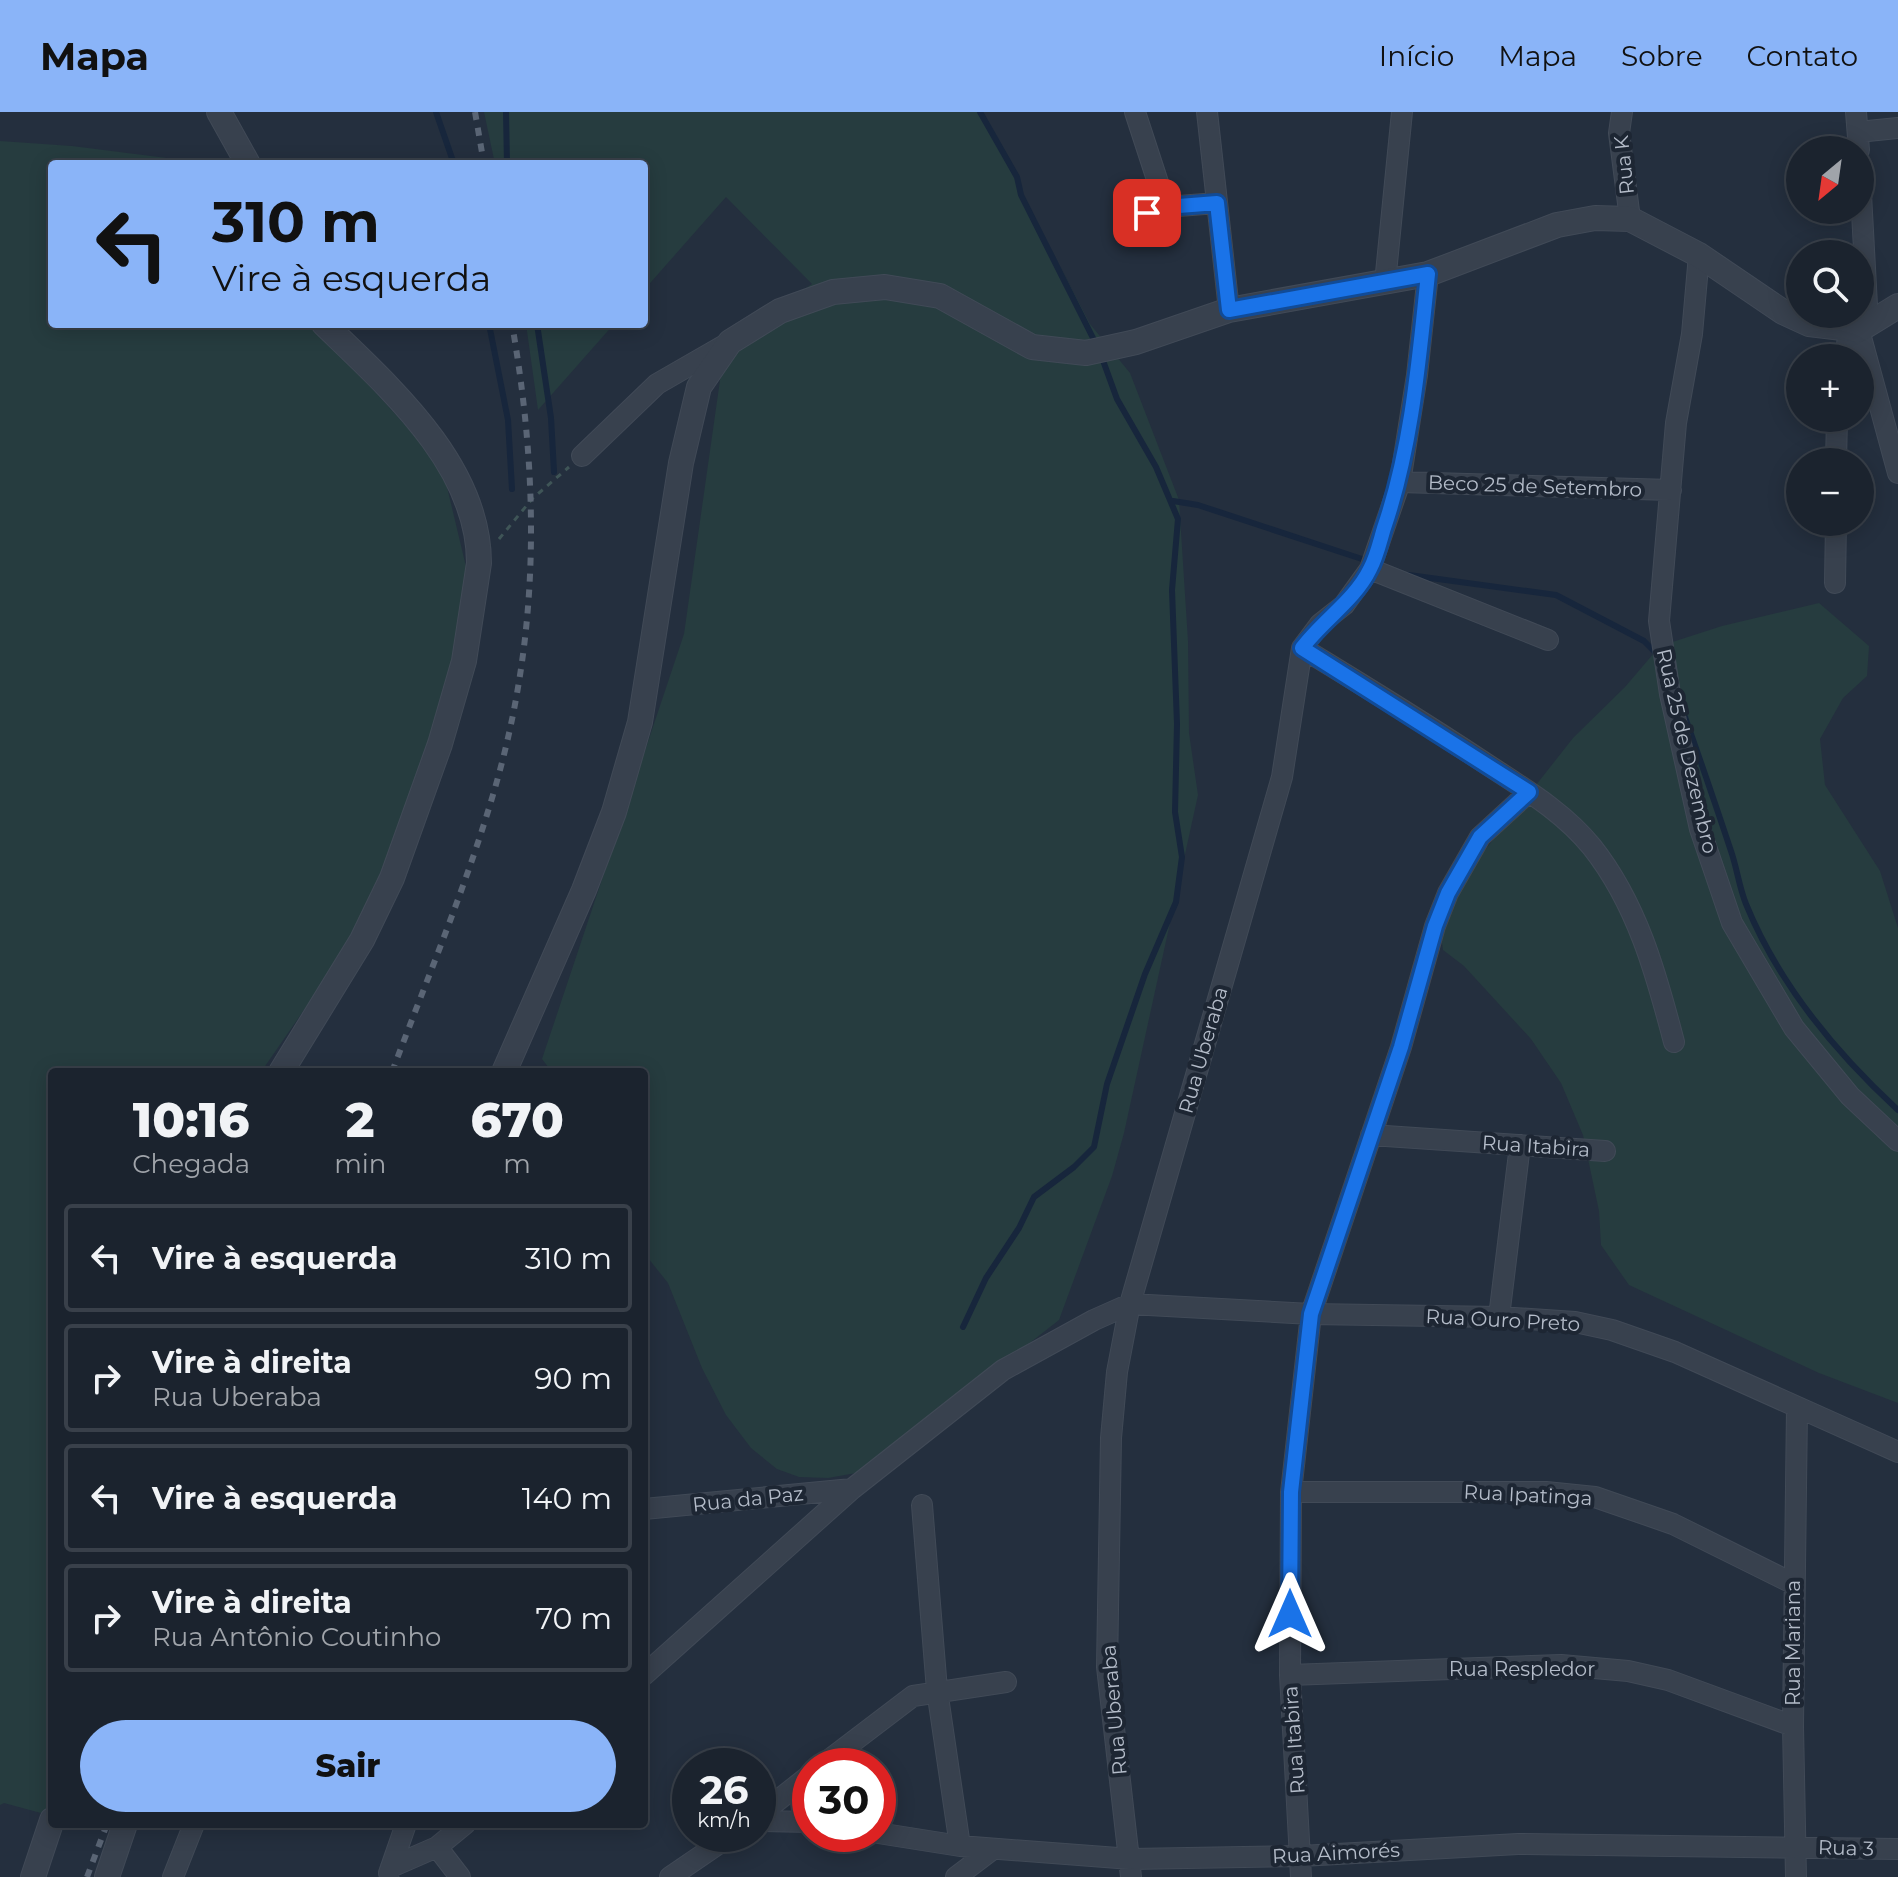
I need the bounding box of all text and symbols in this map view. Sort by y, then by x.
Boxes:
text: Mapa [40,33,149,80]
text: Início [1379,39,1454,73]
text: Mapa [1498,39,1577,73]
text: Sobre [1621,39,1703,73]
text: Contato [1747,39,1858,73]
street label: Rua K [1609,134,1639,196]
north arrow [1786,136,1874,224]
map controls [1786,136,1874,536]
pin [1113,179,1181,247]
text: 310 m [212,188,380,256]
icon: arrive [1125,191,1169,235]
icon: left [80,192,184,296]
button: search [1786,240,1874,328]
text: Vire à esquerda [212,256,491,300]
button: + [1786,344,1874,432]
button: − [1786,448,1874,536]
street label: Beco 25 de Setembro [1428,470,1642,502]
street label: Rua 25 de Dezembro [1652,646,1722,856]
street label: Rua Uberaba [1173,984,1233,1116]
text: 10:16 [133,1091,249,1149]
text: 2 [346,1091,375,1149]
text: 670 [470,1091,564,1149]
street label: Rua Itabira [1481,1130,1591,1162]
text: Chegada [132,1148,250,1180]
text: min [334,1148,386,1180]
text: m [503,1148,531,1180]
icon: left [84,1236,128,1280]
text: Vire à esquerda [152,1240,397,1277]
text: 310 m [525,1240,612,1277]
street label: Rua Ouro Preto [1425,1304,1581,1336]
text: Vire à direita [152,1344,352,1381]
icon: right [84,1356,128,1400]
text: 90 m [534,1360,612,1397]
text: Rua Uberaba [152,1381,322,1413]
icon: left [84,1476,128,1520]
text: Vire à esquerda [152,1480,397,1517]
text: 140 m [522,1480,612,1517]
street label: Rua Ipatinga [1463,1480,1593,1510]
street label: Rua da Paz [691,1481,805,1517]
position arrow [1248,1572,1332,1656]
street label: Rua Mariana [1781,1580,1805,1706]
text: Vire à direita [152,1584,352,1621]
icon: right [84,1596,128,1640]
text: 70 m [535,1600,612,1637]
text: Rua Antônio Coutinho [152,1621,441,1653]
street label: Rua Uberaba [1096,1644,1132,1776]
street label: Rua Respledor [1449,1657,1595,1681]
street label: Rua Itabira [1278,1685,1310,1795]
button: Sair [80,1720,616,1812]
speed limit sign: 30 [792,1748,896,1852]
text: 26 [699,1765,749,1814]
text: km/h [697,1808,751,1832]
street label: Rua 3 [1817,1835,1875,1861]
street label: Rua Aimorés [1271,1838,1401,1868]

